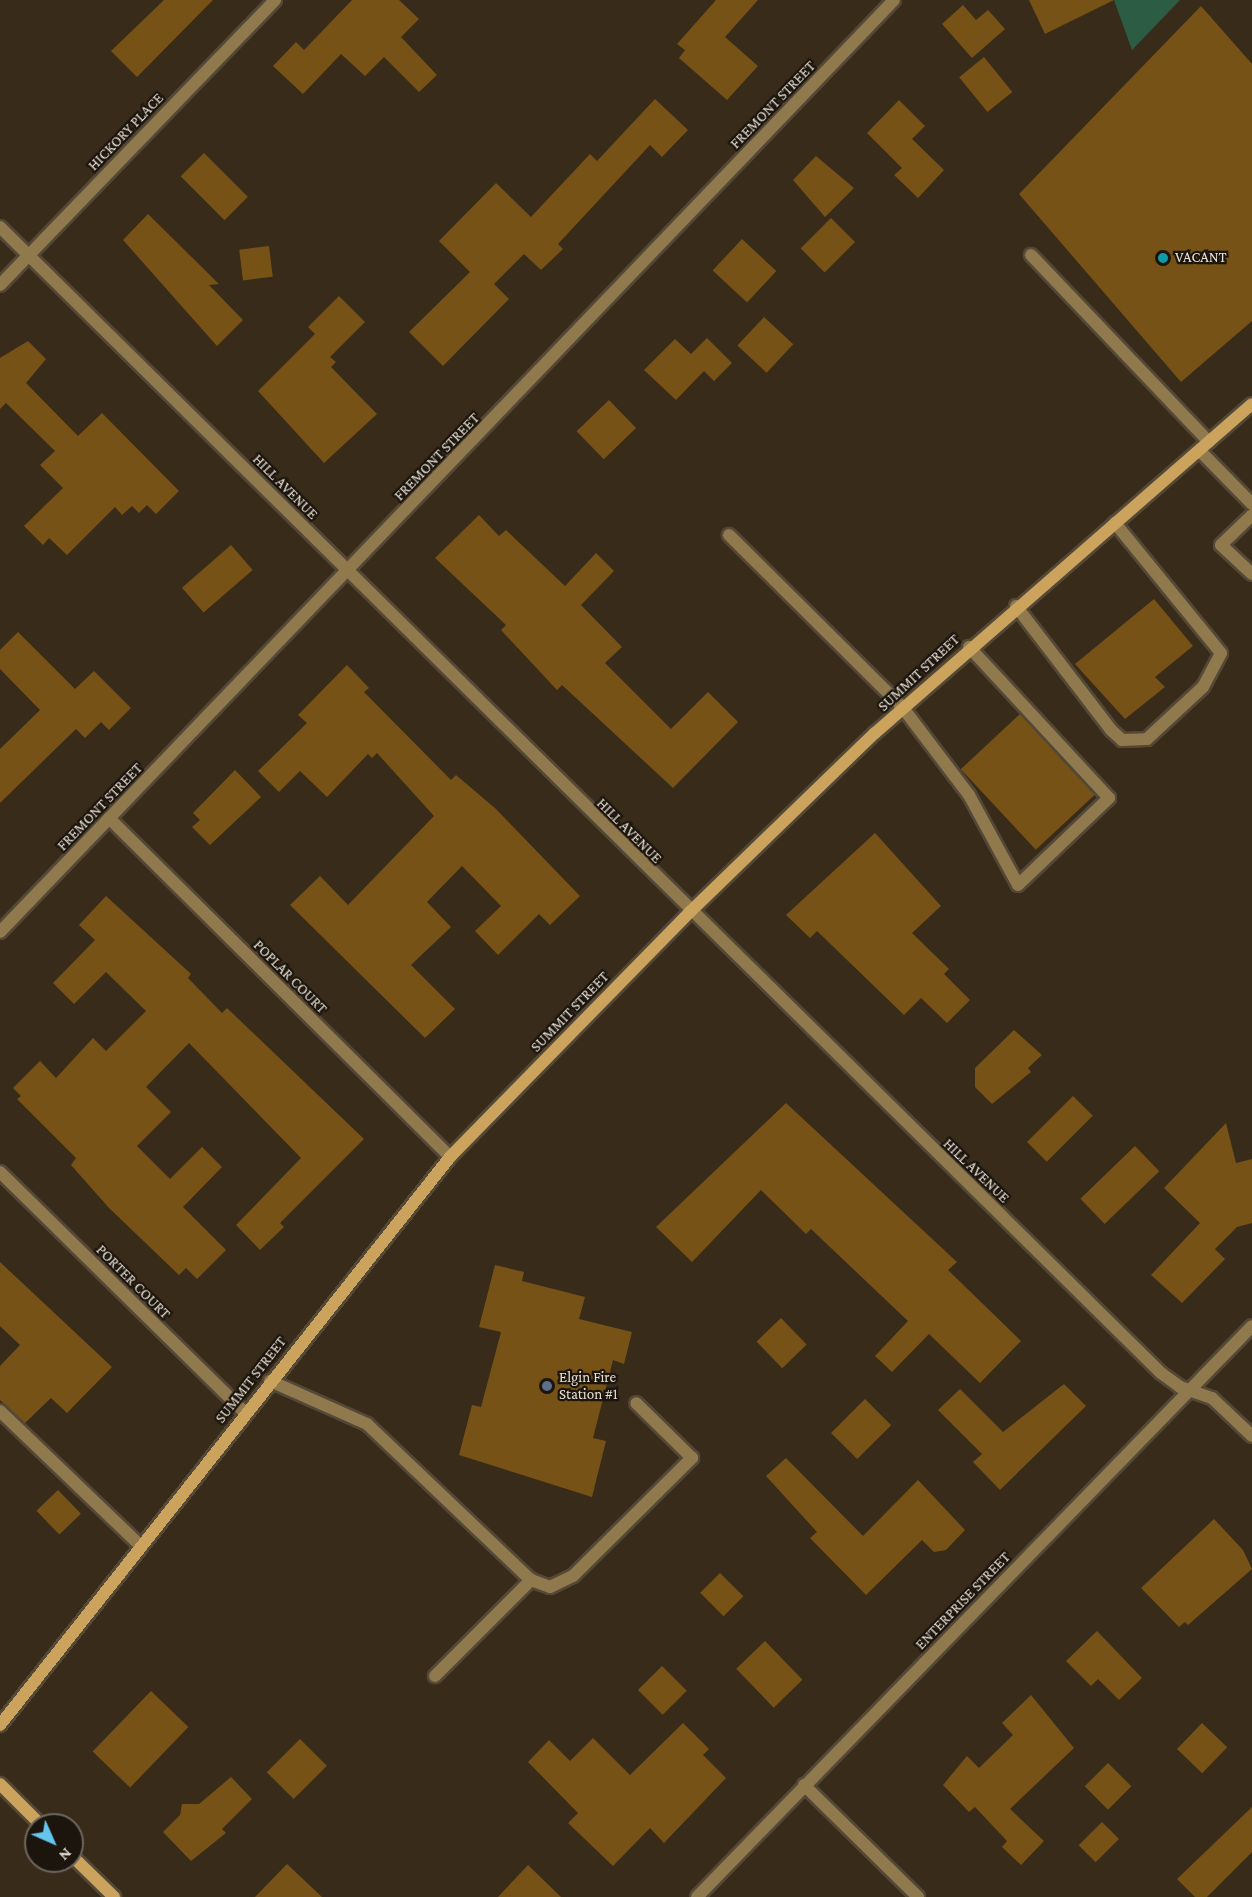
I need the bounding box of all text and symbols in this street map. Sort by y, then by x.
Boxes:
street label: FREMONT STREET [727,57,819,153]
street label: HICKORY PLACE [84,89,168,175]
place label: VACANT [1175,249,1227,267]
marker: VACANT [1156,251,1170,265]
street label: FREMONT STREET [391,409,483,505]
street label: HILL AVENUE [249,451,321,523]
street label: SUMMIT STREET [874,631,964,715]
street label: FREMONT STREET [54,759,146,855]
street label: HILL AVENUE [593,795,665,867]
street label: POPLAR COURT [249,936,331,1018]
street label: SUMMIT STREET [527,968,613,1056]
street label: HILL AVENUE [939,1135,1013,1207]
street label: PORTER COURT [92,1241,174,1323]
street label: SUMMIT STREET [212,1333,290,1427]
place label: Elgin Fire Station #1 [559,1368,618,1403]
marker: Elgin Fire Station #1 [540,1379,554,1393]
street label: ENTERPRISE STREET [912,1548,1014,1654]
north arrow [24,1813,84,1873]
text: N [56,1845,76,1865]

